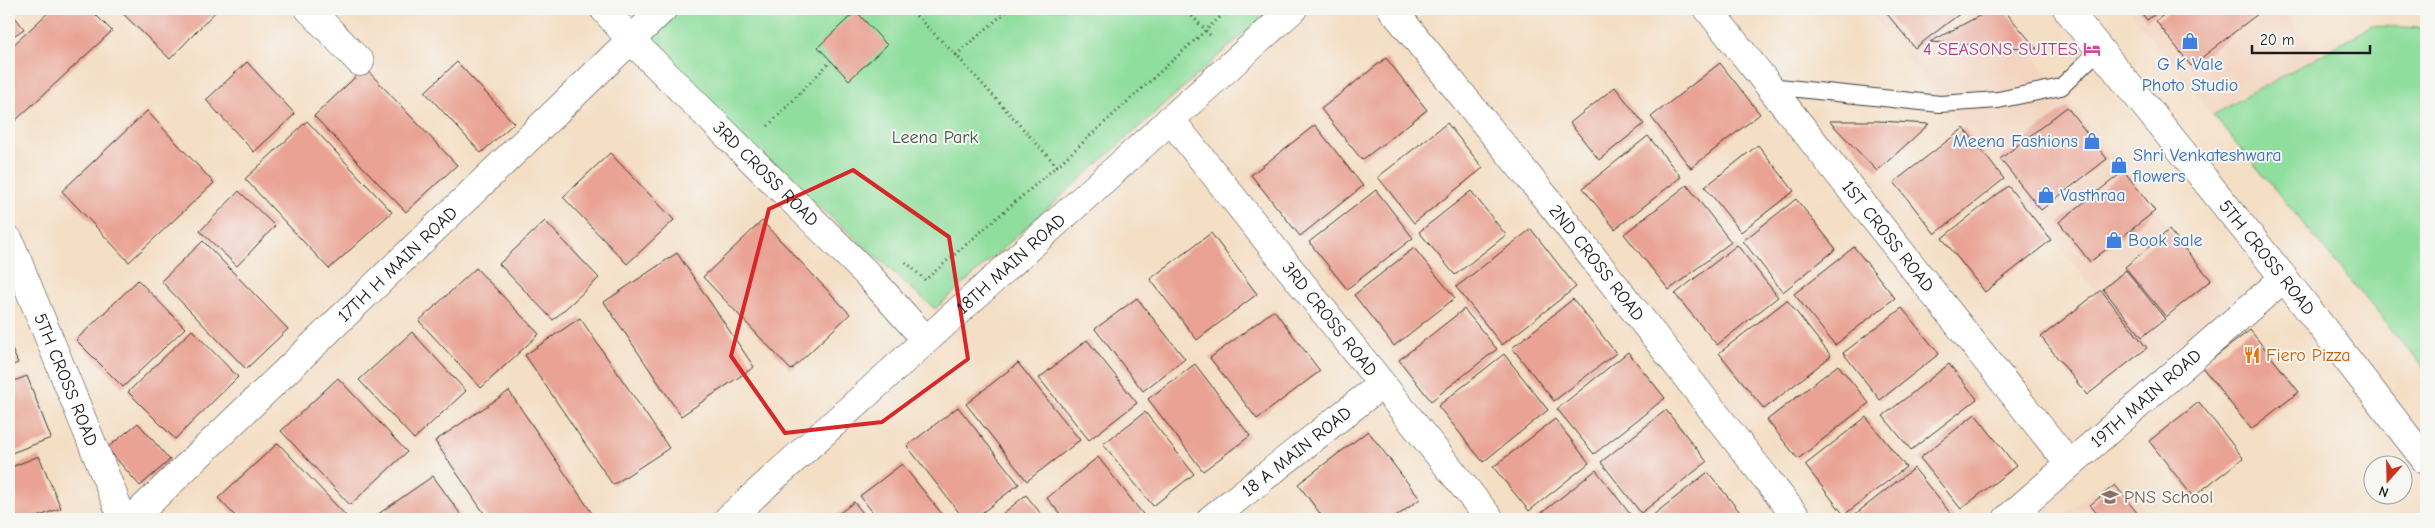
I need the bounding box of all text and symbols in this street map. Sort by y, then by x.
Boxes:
scale bar [2252,22,2370,54]
shop icon: G K Vale Photo Studio [2180,31,2200,51]
text: 20 m [2260,31,2294,49]
place label: 4 SEASONS SUITES [1923,39,2078,60]
hotel icon: 4 SEASONS SUITES [2082,39,2102,59]
place label: G K Vale Photo Studio [2142,54,2238,96]
street label: 3RD CROSS ROAD [708,117,823,231]
park label: Leena Park [892,127,979,148]
place label: Meena Fashions [1953,131,2078,152]
shop icon: Meena Fashions [2082,131,2102,151]
place label: Shri Venkateshwara flowers [2132,145,2282,187]
shop icon: Shri Venkateshwara flowers [2109,155,2129,175]
street label: 1ST CROSS ROAD [1837,177,1938,296]
shop icon: Vasthraa [2036,185,2056,205]
place label: Vasthraa [2060,185,2126,206]
street label: 5TH CROSS ROAD [2214,196,2319,320]
street label: 2ND CROSS ROAD [1544,201,1649,325]
street label: 17TH H MAIN ROAD [334,202,462,327]
street label: 18TH MAIN ROAD [952,210,1070,319]
shop icon: Book sale [2104,230,2124,250]
place label: Book sale [2128,230,2203,251]
street label: 3RD CROSS ROAD [1277,258,1382,381]
street label: 5TH CROSS ROAD [29,310,102,449]
street label: 19TH MAIN ROAD [2087,345,2206,452]
restaurant icon: Fiero Pizza [2242,345,2262,365]
place label: Fiero Pizza [2266,345,2351,366]
street label: 18 A MAIN ROAD [1238,402,1356,501]
north arrow [2362,456,2412,506]
text: N [2377,482,2391,501]
school or university icon: PNS School [2100,487,2120,507]
place label: PNS School [2124,487,2213,508]

